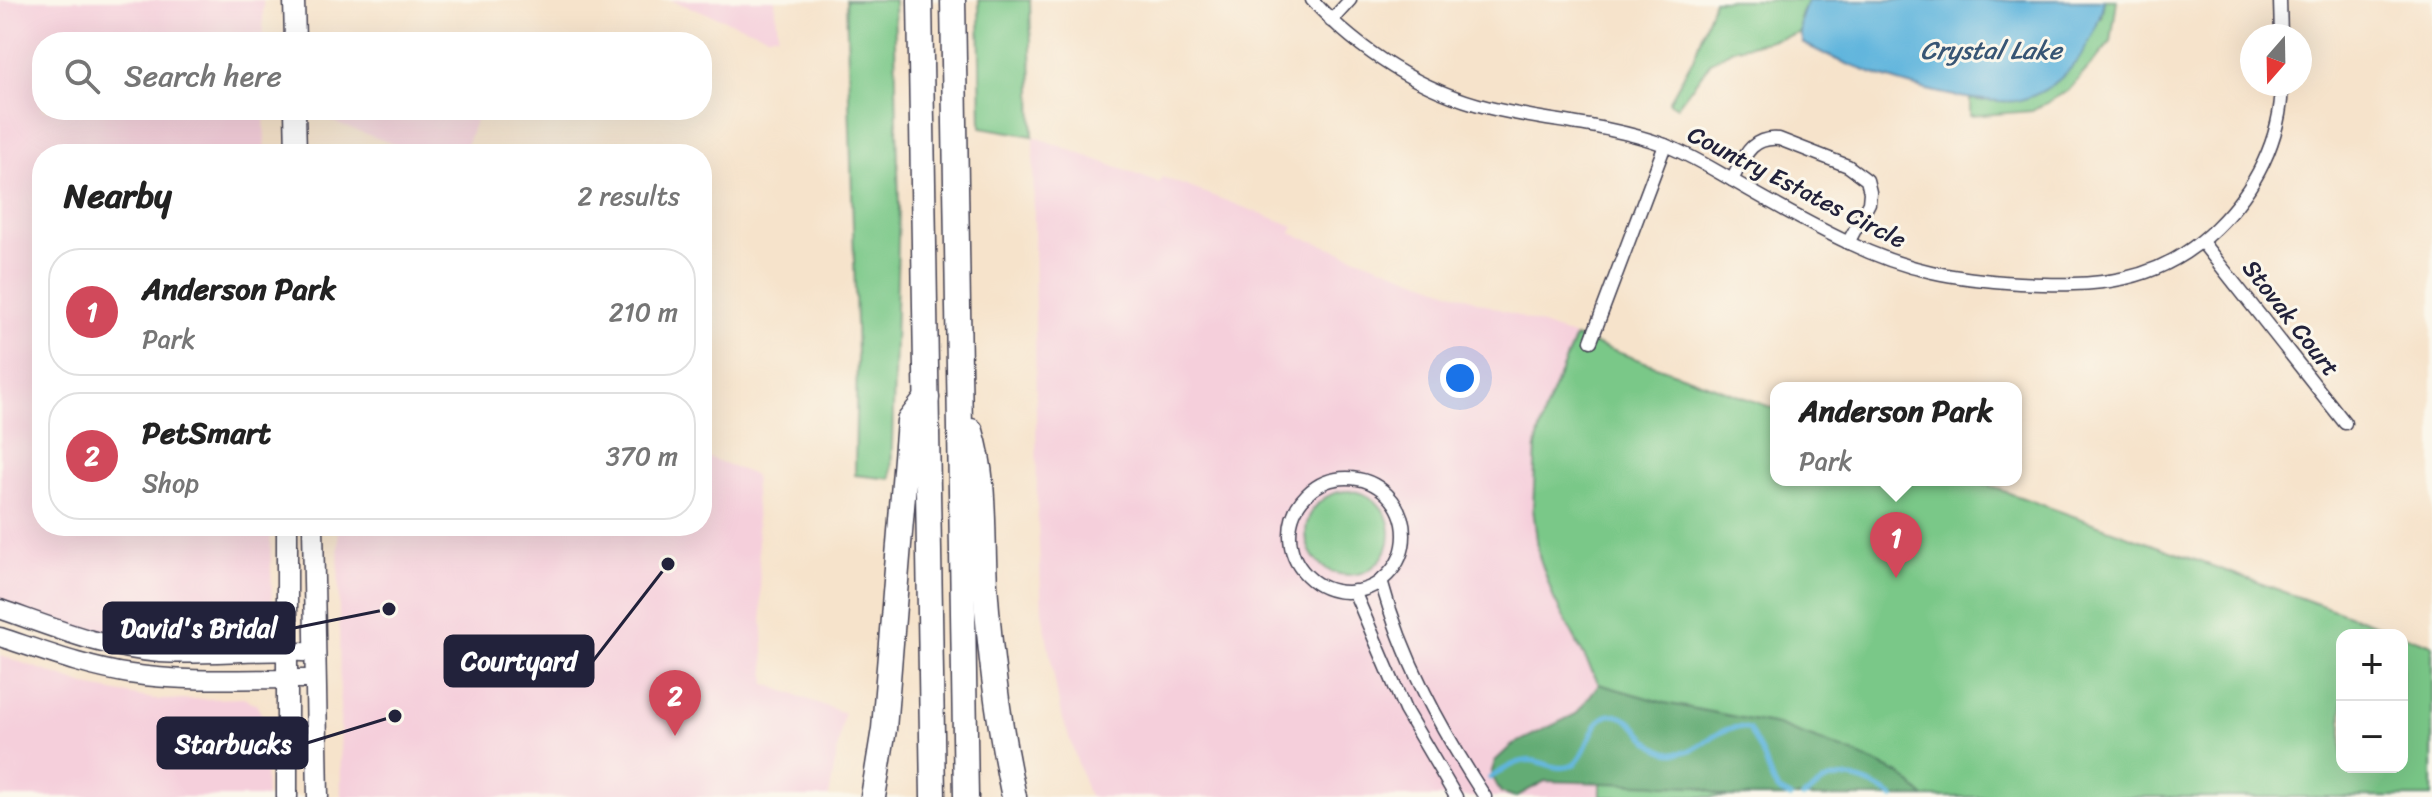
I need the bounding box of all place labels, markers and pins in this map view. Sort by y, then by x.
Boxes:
pin: 1 [1870,512,1922,578]
callout: David's Bridal [104,603,294,653]
callout: Courtyard [445,636,593,686]
pin: 2 [649,670,701,736]
callout: Starbucks [158,718,307,768]

